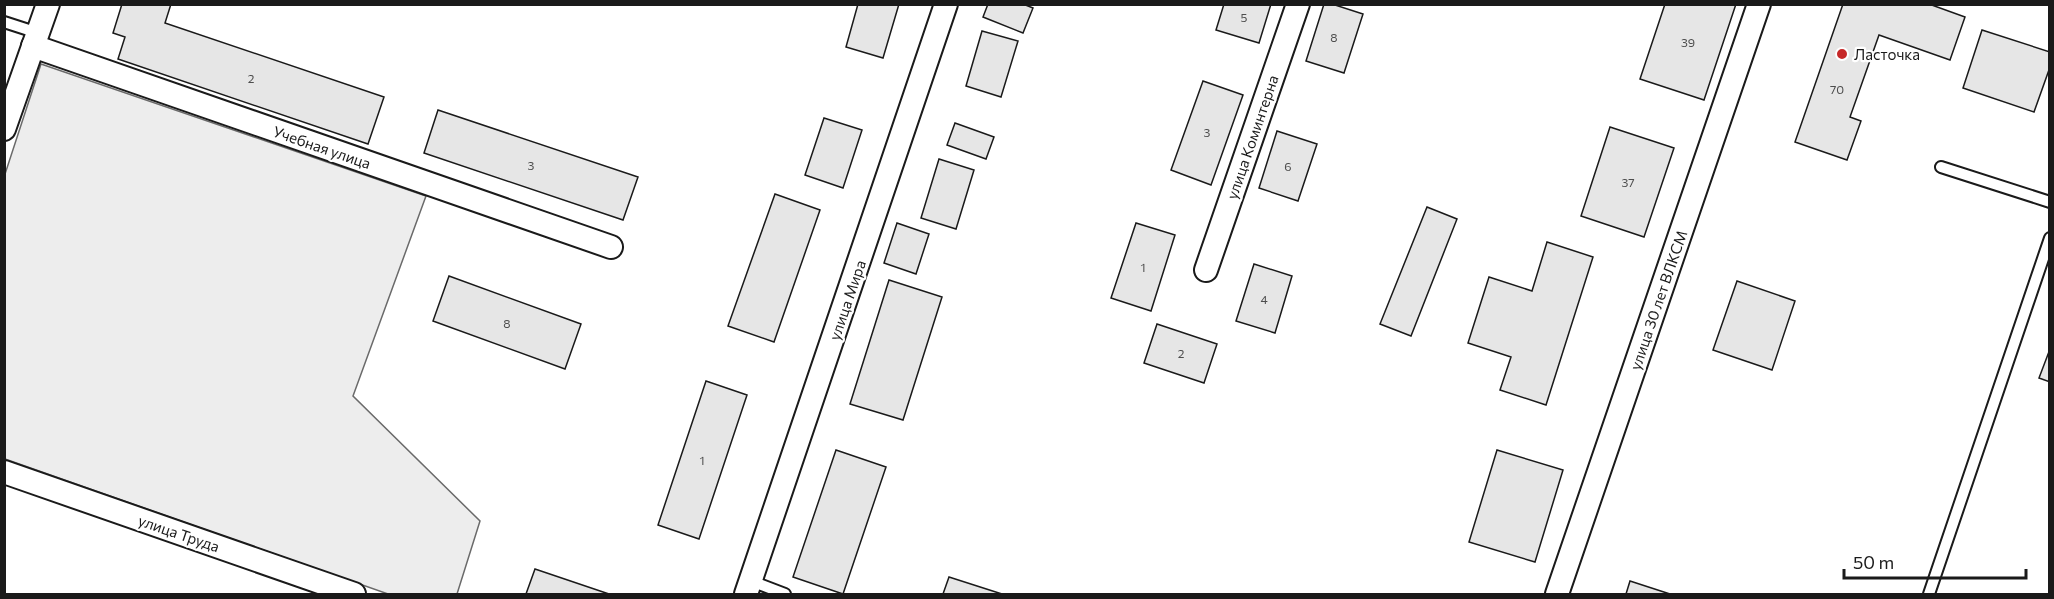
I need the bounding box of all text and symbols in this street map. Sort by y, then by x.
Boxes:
house number: 5 [1241,10,1248,24]
house number: 8 [1330,30,1338,44]
house number: 39 [1681,35,1695,49]
place label: Ласточка [1854,45,1920,63]
marker: Ласточка [1835,47,1849,61]
house number: 2 [248,71,255,85]
street label: улица Коминтерна [1222,73,1282,201]
house number: 70 [1830,82,1844,96]
street label: Учебная улица [271,122,373,172]
house number: 3 [1204,125,1211,139]
house number: 3 [528,158,535,172]
house number: 6 [1284,159,1292,173]
house number: 37 [1621,175,1635,189]
street label: улица 30 лет ВЛКСМ [1626,228,1690,372]
street label: улица Мира [825,258,869,342]
house number: 1 [1140,260,1146,274]
house number: 4 [1260,292,1268,306]
house number: 8 [503,316,511,330]
house number: 2 [1178,346,1185,360]
house number: 1 [699,453,705,467]
street label: улица Труда [136,511,222,555]
scale bar [1844,542,2026,580]
text: 50 m [1853,551,1894,573]

